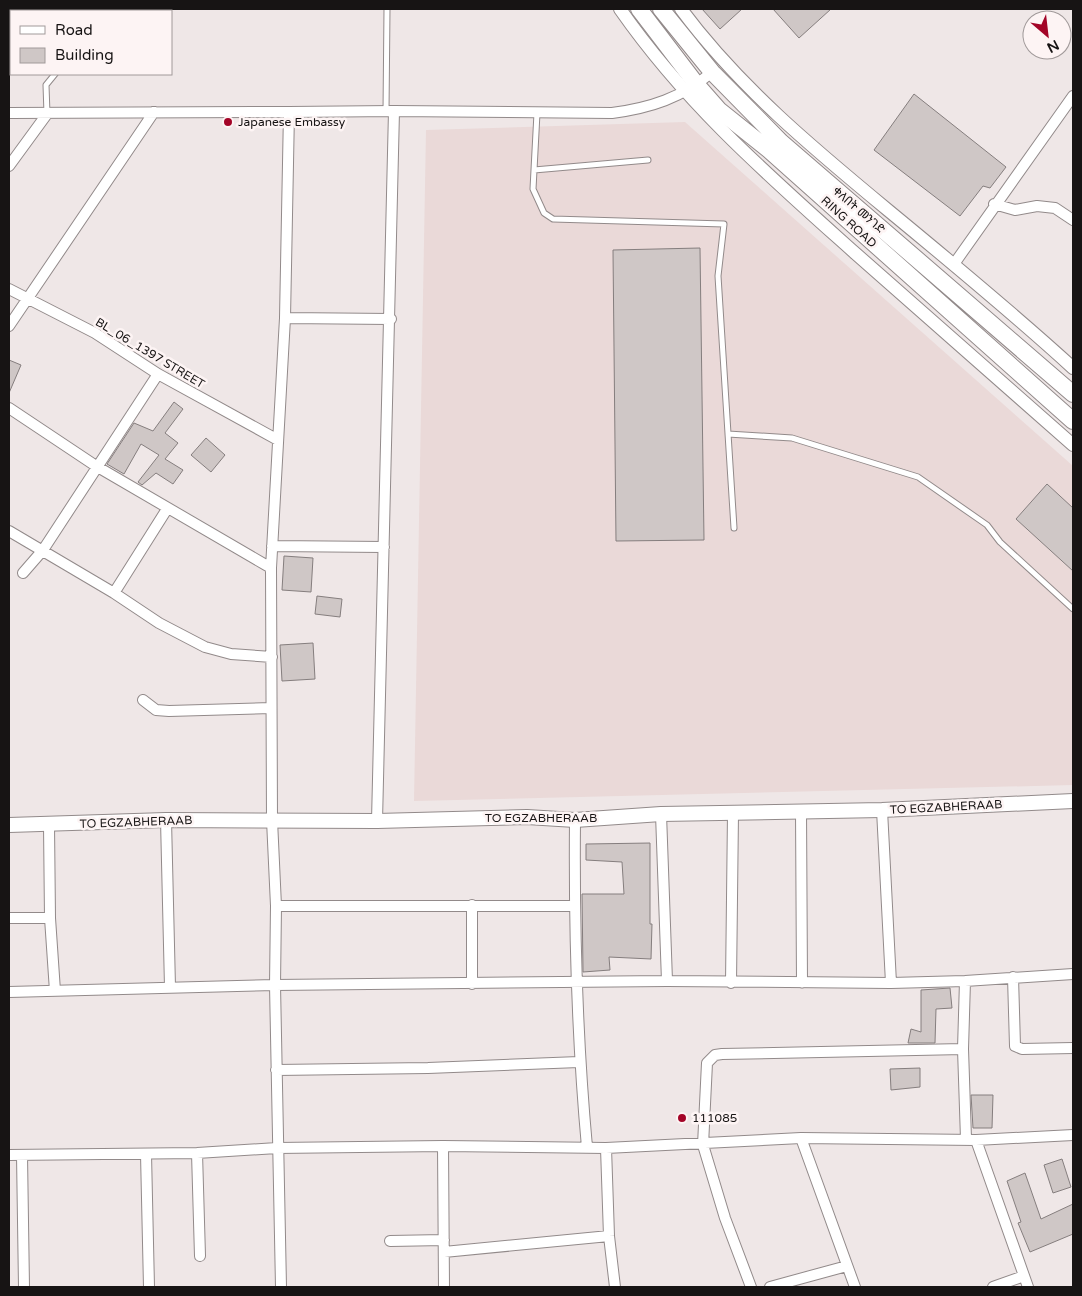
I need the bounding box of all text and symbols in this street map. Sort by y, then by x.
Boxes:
legend [10,10,172,75]
north arrow [1022,10,1072,60]
text: Road [55,21,93,39]
text: N [1044,36,1062,56]
text: Building [55,46,114,64]
place label: Japanese Embassy [238,115,346,129]
marker: Japanese Embassy [222,116,234,128]
street label: ቀለበት መንገድ [830,184,888,237]
street label: RING ROAD [818,193,880,251]
street label: BL_06_1397 STREET [93,315,208,392]
street label: TO EGZABHERAAB [889,797,1003,817]
street label: TO EGZABHERAAB [485,811,597,825]
street label: TO EGZABHERAAB [79,813,193,831]
place label: 111085 [692,1111,737,1125]
marker: 111085 [676,1112,688,1124]

